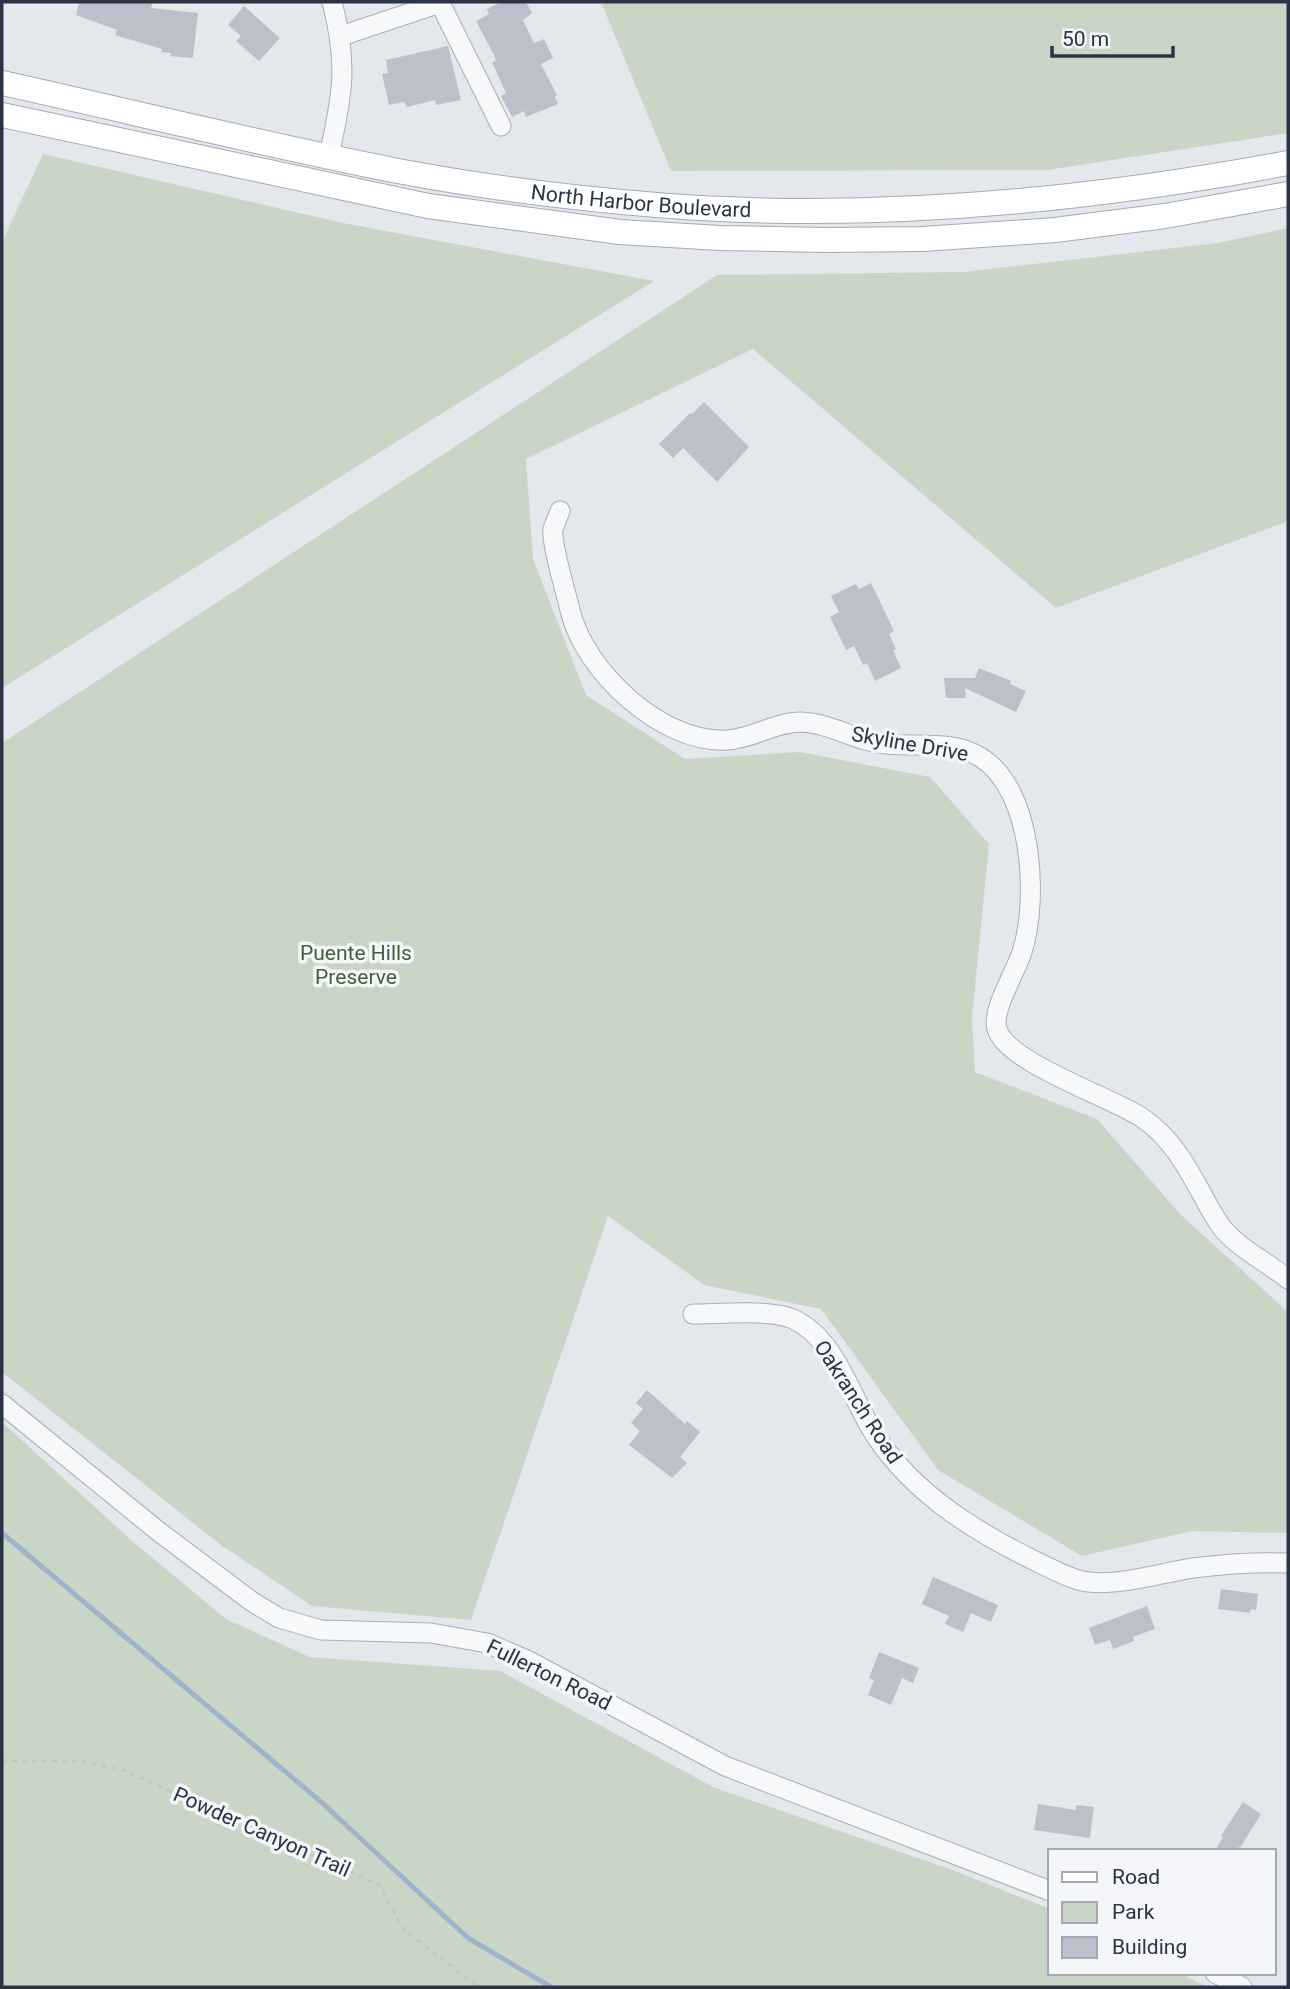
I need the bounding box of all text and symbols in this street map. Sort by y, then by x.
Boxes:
scale bar [1052,14,1173,58]
text: 50 m [1062,27,1109,51]
street label: North Harbor Boulevard [530,180,752,222]
street label: Skyline Drive [850,722,970,766]
park label: Puente Hills Preserve [300,941,412,989]
street label: Oakranch Road [809,1336,907,1468]
street label: Fullerton Road [483,1634,615,1716]
street label: Powder Canyon Trail [170,1782,354,1882]
legend [1048,1849,1276,1975]
text: Road [1112,1865,1160,1889]
text: Park [1112,1900,1155,1924]
text: Building [1112,1935,1187,1959]

